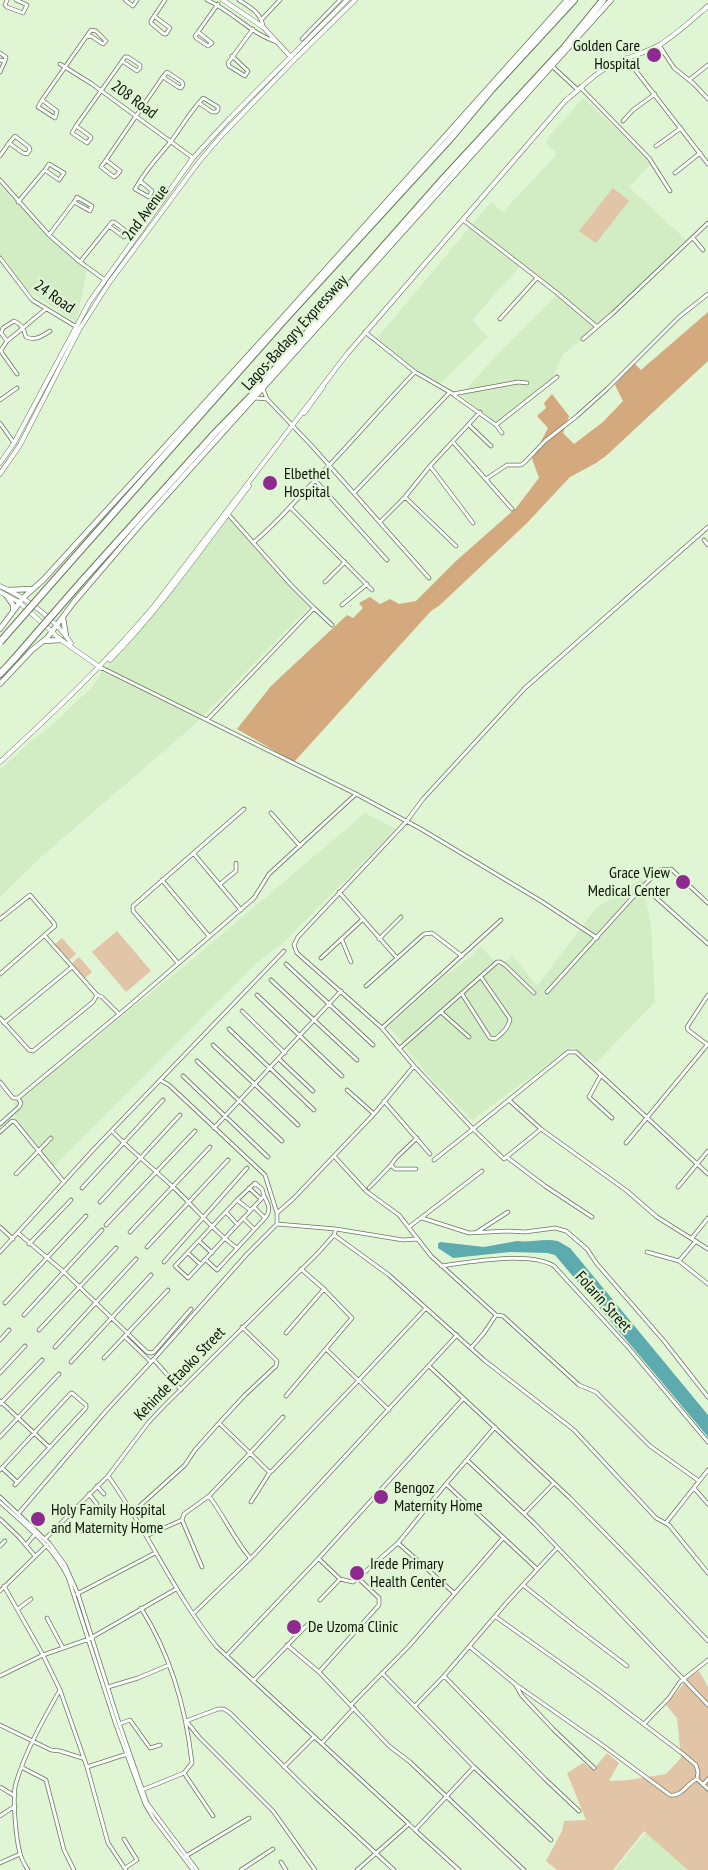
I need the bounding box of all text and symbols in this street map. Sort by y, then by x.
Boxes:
place label: Golden Care Hospital [573,36,640,74]
marker: Golden Care Hospital [645,46,663,64]
street label: 208 Road [107,77,161,123]
street label: 2nd Avenue [119,181,173,245]
street label: Lagos-Badagry Expressway [238,271,352,395]
street label: 24 Road [30,276,78,318]
place label: Elbethel Hospital [284,464,330,502]
marker: Elbethel Hospital [261,474,279,492]
place label: Grace View Medical Center [588,863,670,901]
marker: Grace View Medical Center [674,873,692,891]
street label: Folarin Street [571,1268,635,1336]
street label: Kehinde Etaoko Street [131,1323,229,1425]
place label: Bengoz Maternity Home [394,1478,483,1516]
marker: Bengoz Maternity Home [372,1488,390,1506]
place label: Holy Family Hospital and Maternity Home [51,1500,166,1538]
marker: Holy Family Hospital and Maternity Home [29,1510,47,1528]
place label: Irede Primary Health Center [370,1554,446,1592]
marker: Irede Primary Health Center [348,1564,366,1582]
place label: De Uzoma Clinic [308,1617,398,1637]
marker: De Uzoma Clinic [285,1618,303,1636]

